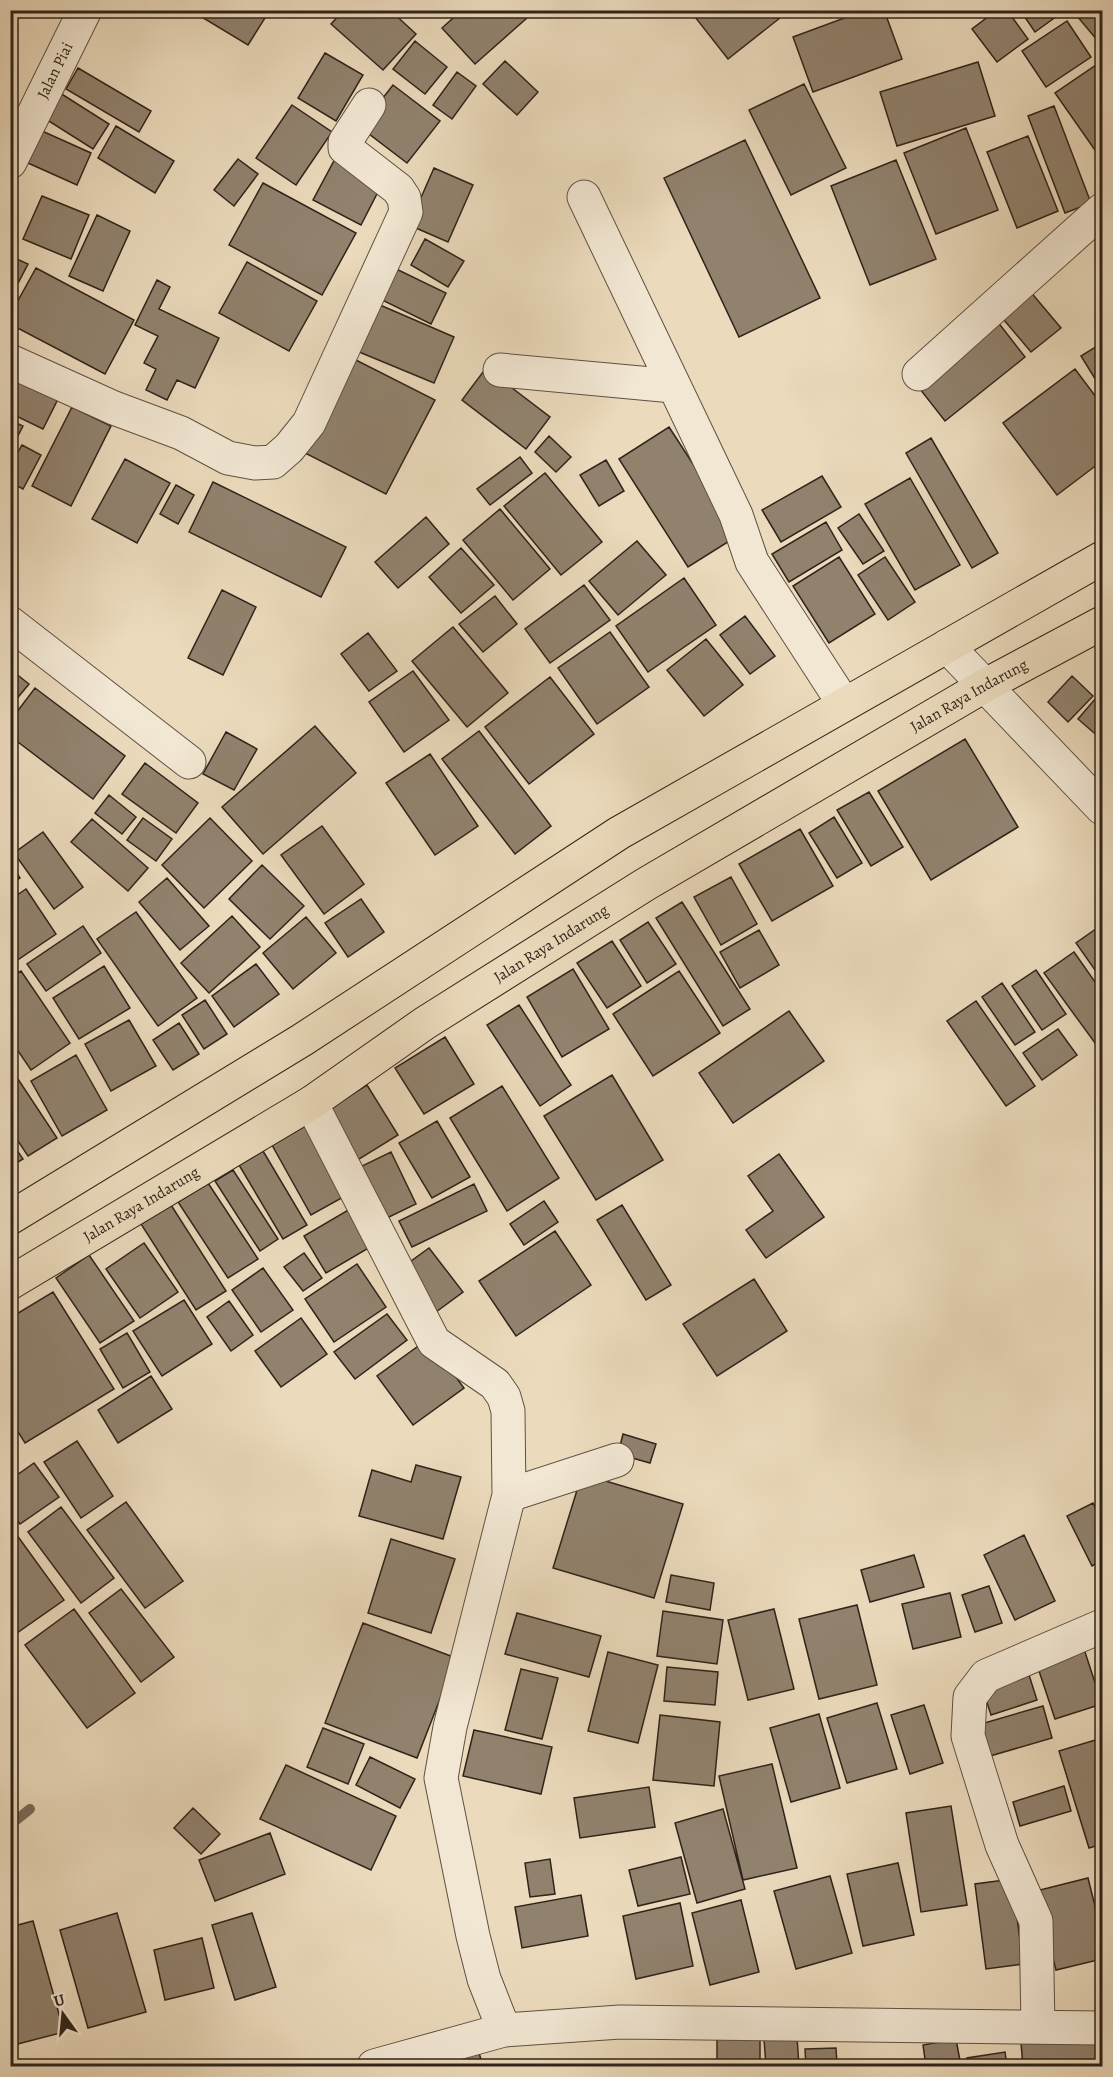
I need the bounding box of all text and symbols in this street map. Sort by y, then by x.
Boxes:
street label: Jalan Piai [32,38,78,103]
street label: Jalan Raya Indarung [906,654,1032,738]
street label: Jalan Raya Indarung [490,899,613,988]
street label: Jalan Raya Indarung [79,1161,204,1248]
north arrow [33,1984,93,2044]
text: U [51,1988,68,2012]

